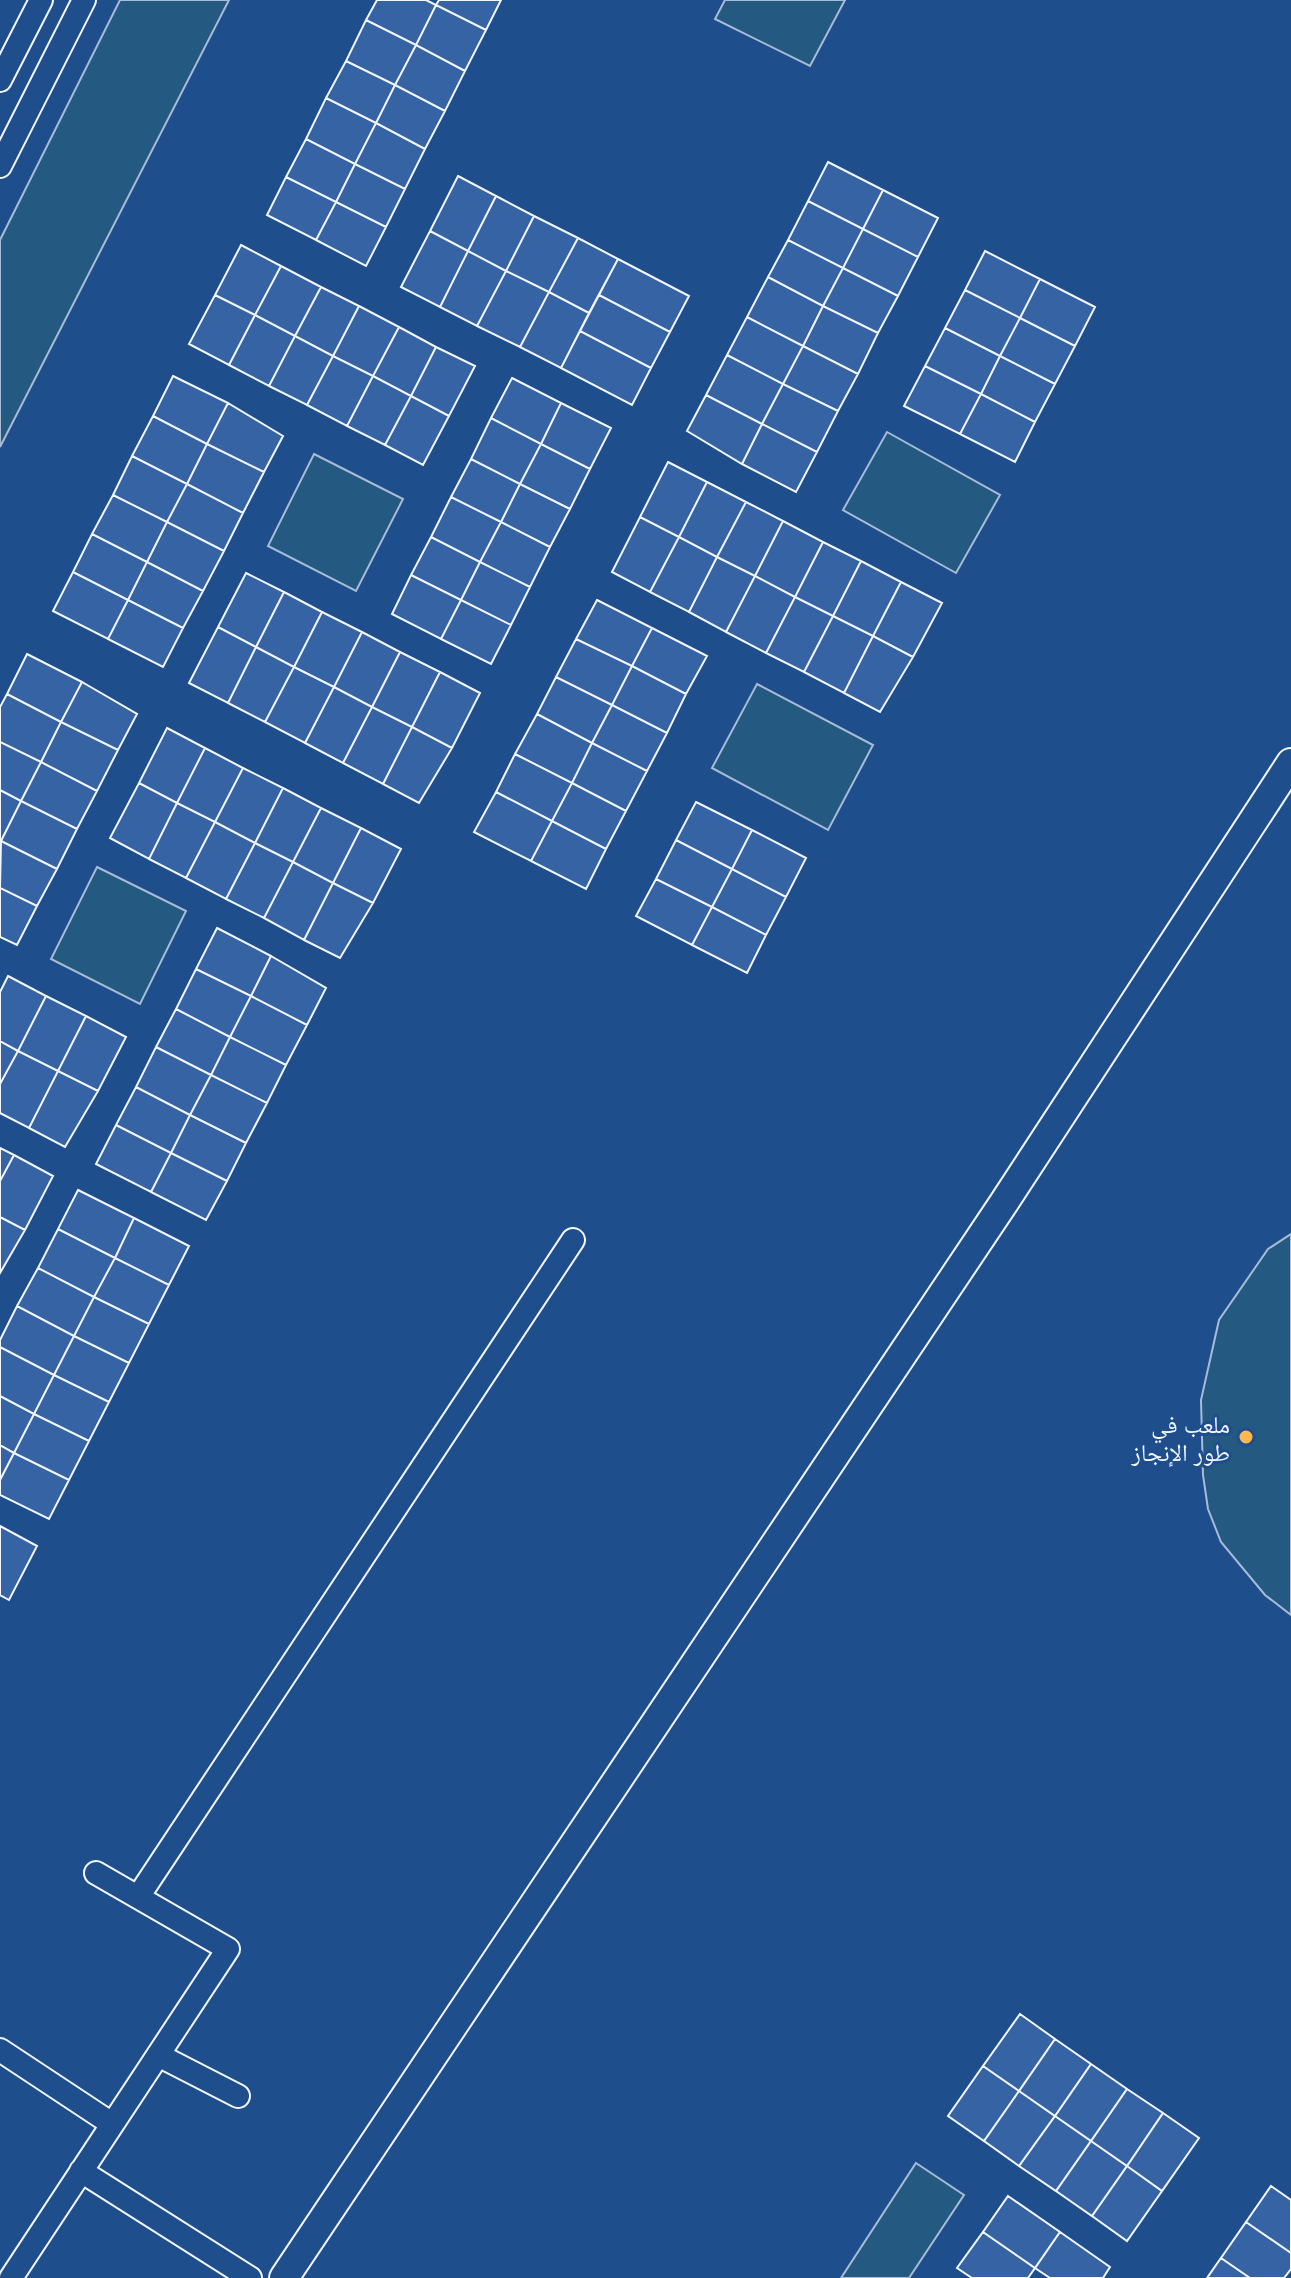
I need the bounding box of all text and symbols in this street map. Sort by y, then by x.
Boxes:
place label: ملعب في طور الإنجاز [1131,1409,1230,1467]
marker: ملعب في طور الإنجاز [1237,1428,1255,1446]

